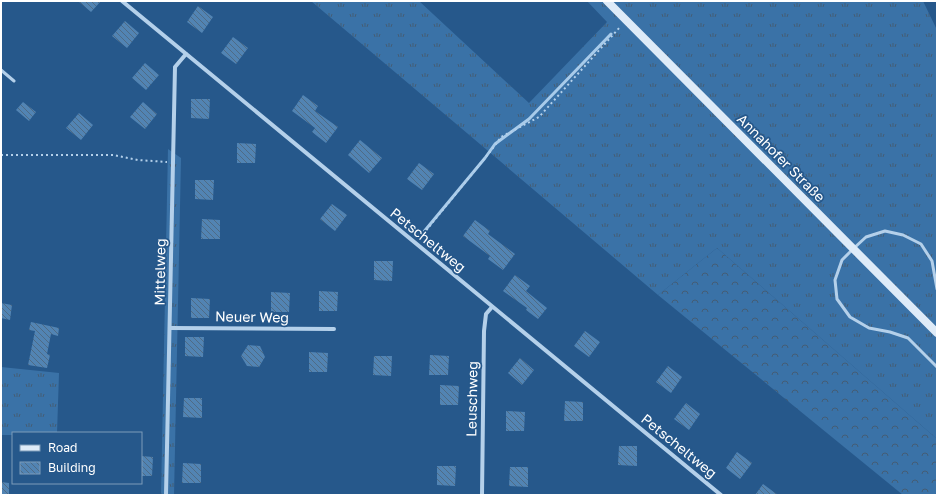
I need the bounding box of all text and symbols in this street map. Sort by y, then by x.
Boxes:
street label: Annahofer Straße [734,110,829,205]
street label: Petscheltweg [387,204,470,275]
street label: Mittelweg [150,238,169,306]
street label: Neuer Weg [215,307,289,326]
street label: Leuschweg [462,361,481,437]
street label: Petscheltweg [638,410,721,481]
legend [12,432,142,484]
text: Road [48,440,77,455]
text: Building [48,460,96,475]

